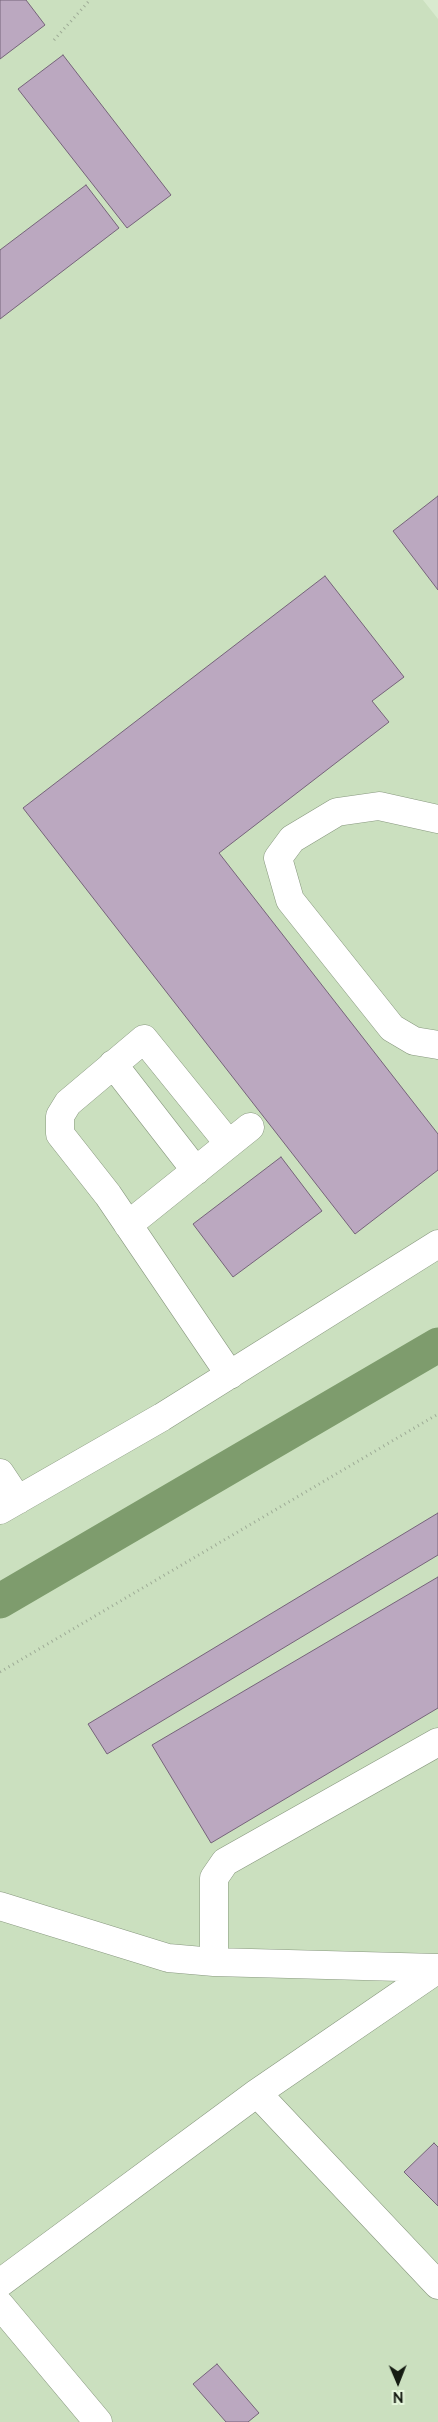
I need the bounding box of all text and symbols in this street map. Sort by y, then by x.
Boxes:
north arrow [373,2357,423,2407]
text: N [393,2389,404,2405]

